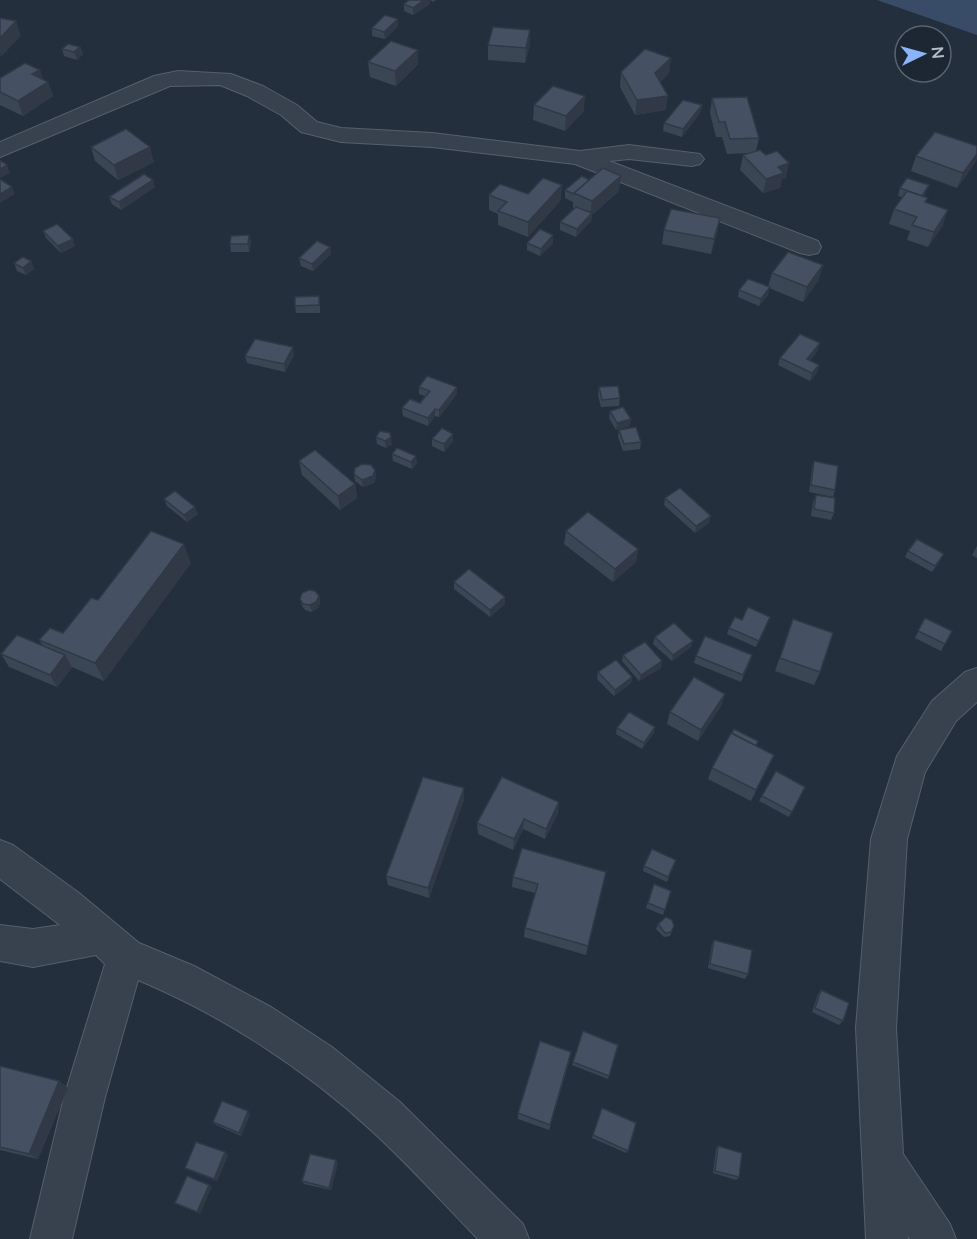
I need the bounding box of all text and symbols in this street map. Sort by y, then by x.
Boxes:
north arrow [893,24,953,84]
text: N [928,46,948,60]

